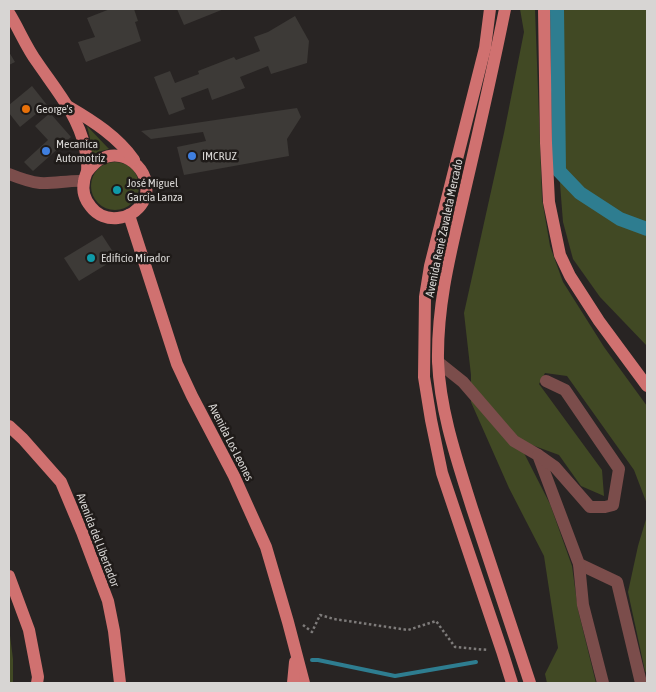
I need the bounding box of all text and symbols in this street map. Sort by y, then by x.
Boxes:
place label: George's [36,102,73,116]
marker: George's [20,103,32,115]
place label: Mecanica Automotriz [56,137,106,165]
marker: Mecanica Automotriz [40,145,52,157]
place label: IMCRUZ [202,149,238,163]
marker: IMCRUZ [186,150,198,162]
street label: Avenida René Zavaleta Mercado [423,157,466,298]
place label: José Miguel García Lanza [127,176,183,204]
marker: José Miguel García Lanza [111,184,123,196]
place label: Edificio Mirador [101,251,170,265]
marker: Edificio Mirador [85,252,97,264]
street label: Avenida Los Leones [205,401,257,483]
street label: Avenida del Libertador [74,491,123,589]

